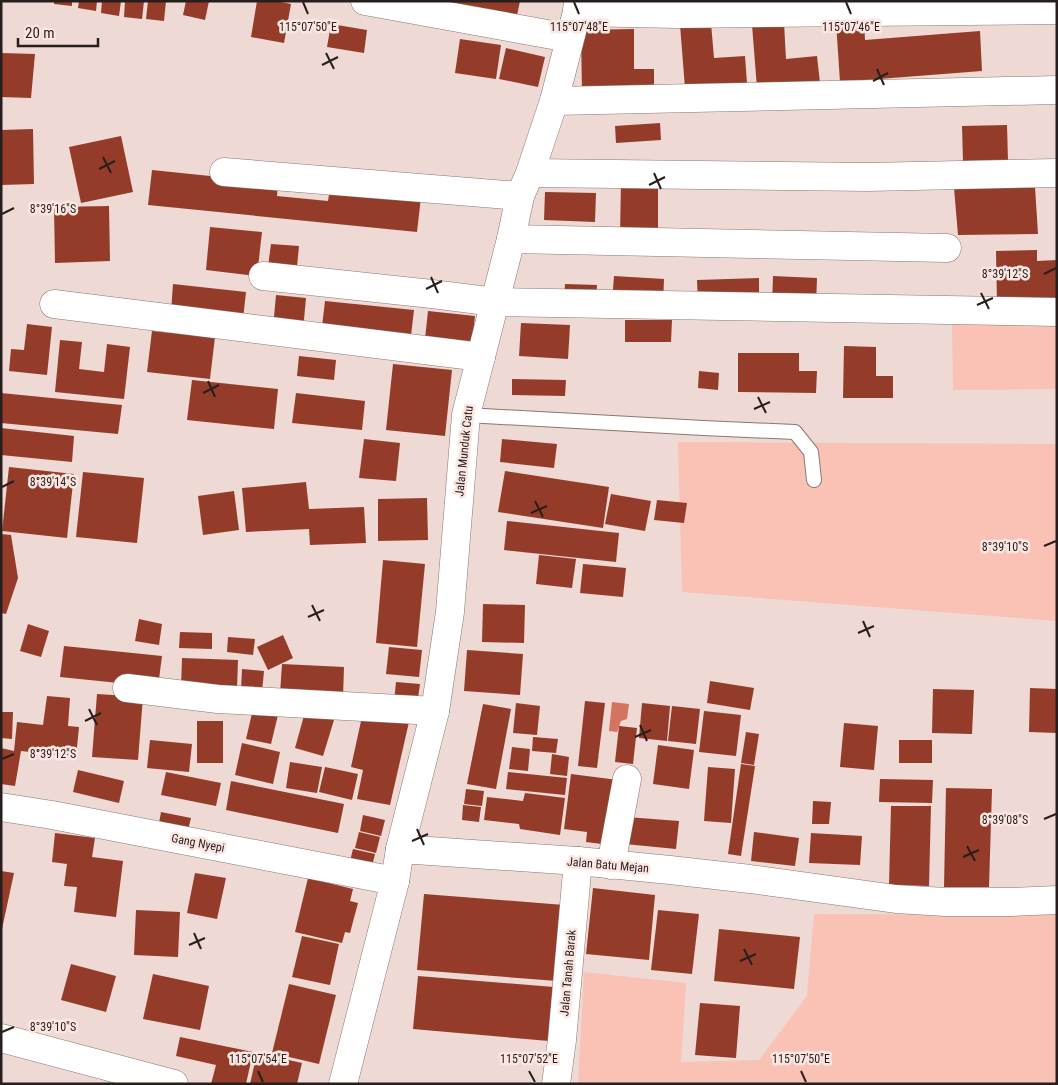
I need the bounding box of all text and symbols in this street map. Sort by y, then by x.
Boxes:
scale bar [18,15,98,47]
text: 115°07'50"E [279,20,337,34]
text: 115°07'48"E [550,20,608,34]
text: 115°07'46"E [822,20,880,34]
text: 20 m [25,24,55,42]
text: 8°39'16"S [30,202,76,216]
text: 8°39'12"S [982,267,1028,281]
street label: Jalan Munduk Catu [452,405,476,497]
text: 8°39'14"S [30,475,76,489]
text: 8°39'10"S [982,540,1028,554]
text: 8°39'12"S [30,747,76,761]
text: 8°39'08"S [982,813,1028,827]
street label: Gang Nyepi [170,831,226,855]
street label: Jalan Batu Mejan [567,854,650,876]
street label: Jalan Tanah Barak [557,929,579,1017]
text: 8°39'10"S [30,1020,76,1034]
text: 115°07'54"E [229,1052,287,1066]
text: 115°07'52"E [500,1052,558,1066]
text: 115°07'50"E [772,1052,830,1066]

